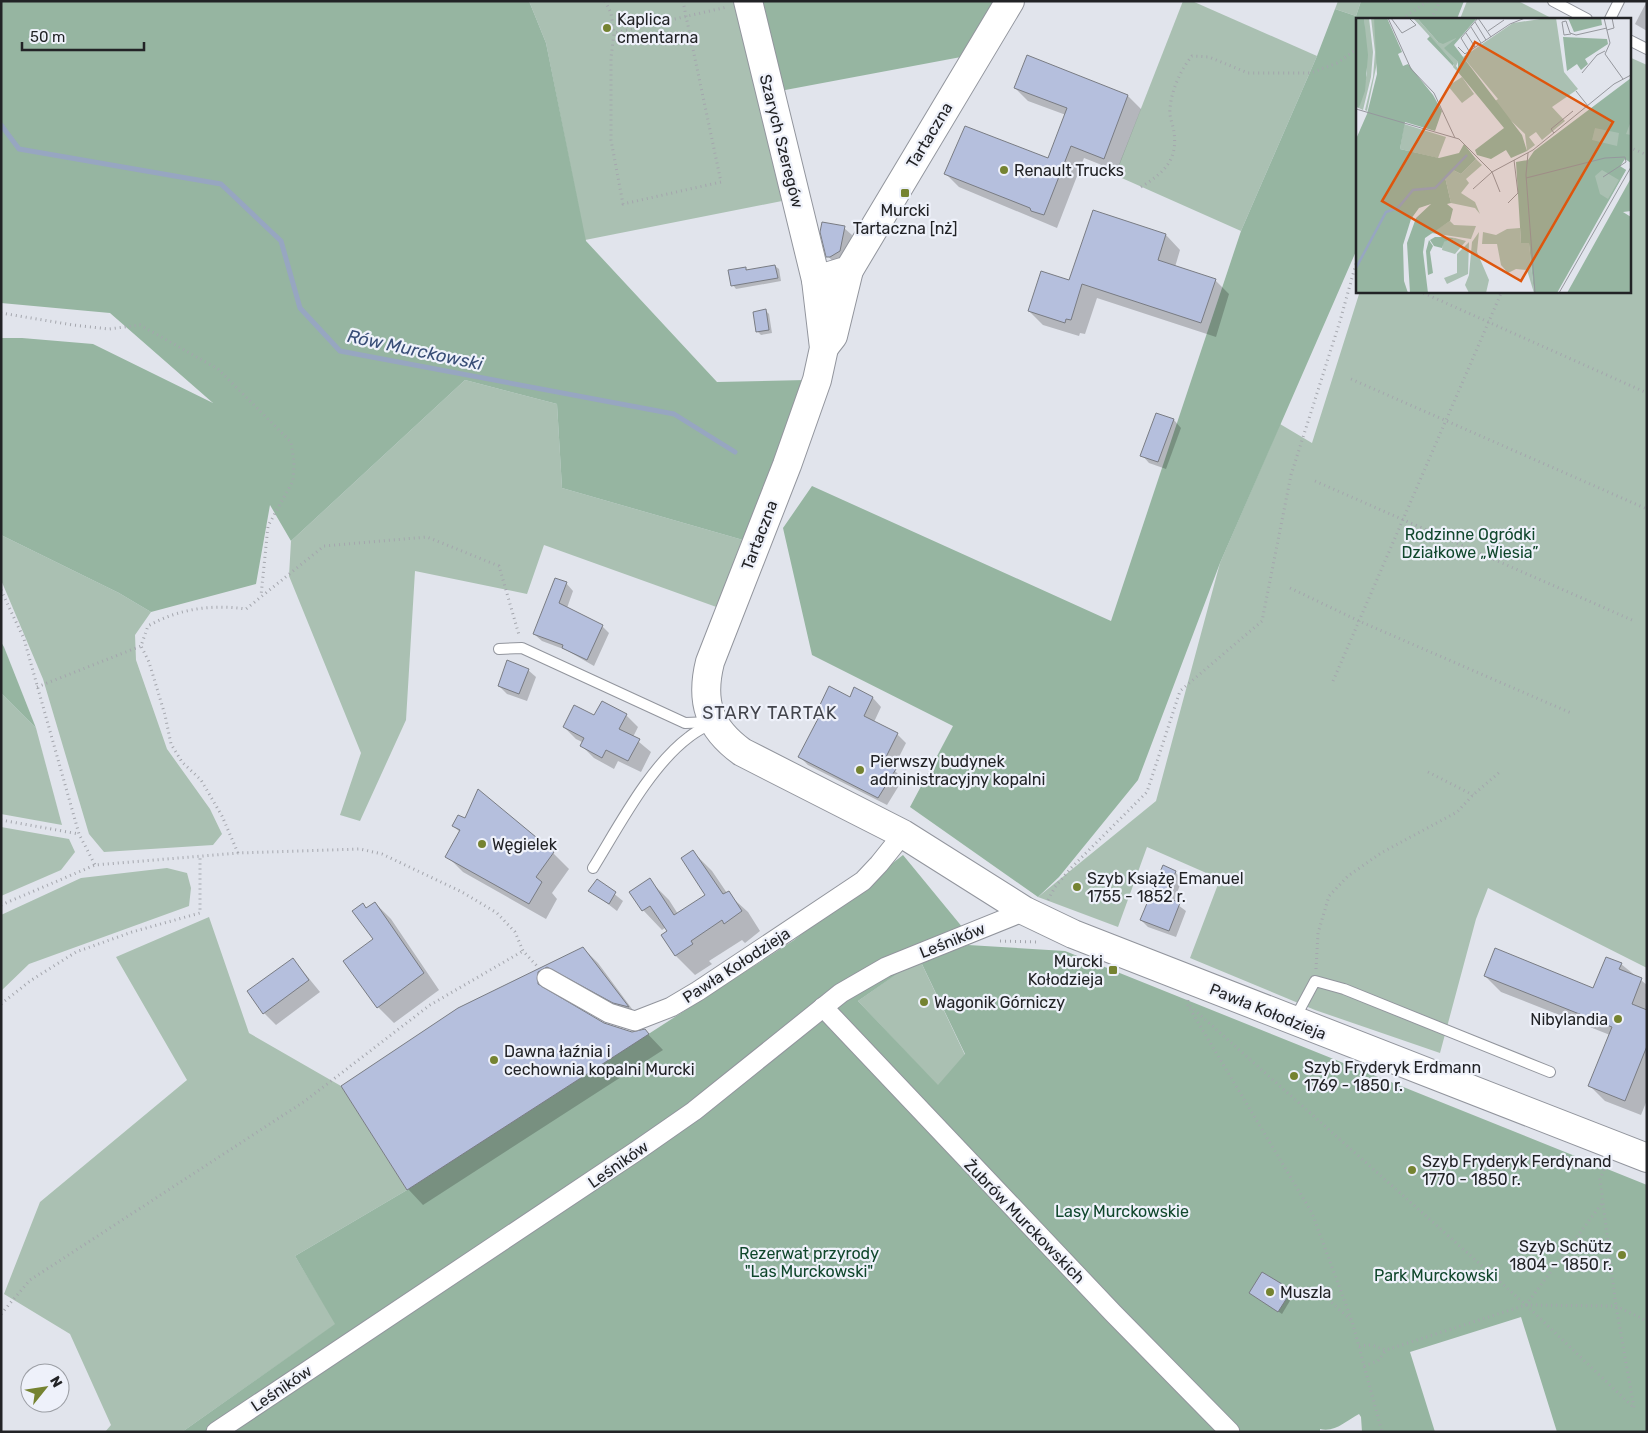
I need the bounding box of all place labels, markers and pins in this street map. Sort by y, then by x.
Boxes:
place label: Kaplica cmentarna [617,10,698,47]
marker: Kaplica cmentarna [601,22,613,34]
place label: Renault Trucks [1014,161,1124,180]
marker: Renault Trucks [998,164,1010,176]
marker: Murcki Tartaczna [nż] [899,187,911,199]
place label: Murcki Tartaczna [nż] [853,201,957,238]
place label: Pierwszy budynek administracyjny kopalni [870,752,1045,789]
marker: Pierwszy budynek administracyjny kopalni [854,764,866,776]
place label: Węgielek [492,835,558,855]
marker: Węgielek [476,838,488,850]
place label: Szyb Książę Emanuel 1755 - 1852 r. [1087,869,1244,906]
marker: Szyb Książę Emanuel 1755 - 1852 r. [1071,881,1083,893]
place label: Murcki Kołodzieja [1028,952,1103,989]
marker: Murcki Kołodzieja [1107,964,1119,976]
place label: Wagonik Górniczy [934,993,1065,1012]
marker: Wagonik Górniczy [918,996,930,1008]
place label: Nibylandia [1530,1010,1608,1029]
marker: Nibylandia [1612,1013,1624,1025]
place label: Dawna łaźnia i cechownia kopalni Murcki [504,1042,695,1079]
marker: Dawna łaźnia i cechownia kopalni Murcki [488,1054,500,1066]
place label: Szyb Fryderyk Erdmann 1769 - 1850 r. [1304,1058,1481,1095]
marker: Szyb Fryderyk Erdmann 1769 - 1850 r. [1288,1070,1300,1082]
place label: Szyb Fryderyk Ferdynand 1770 - 1850 r. [1422,1152,1612,1189]
marker: Szyb Fryderyk Ferdynand 1770 - 1850 r. [1406,1164,1418,1176]
place label: Szyb Schütz 1804 - 1850 r. [1509,1237,1612,1274]
marker: Szyb Schütz 1804 - 1850 r. [1616,1249,1628,1261]
place label: Muszla [1280,1283,1331,1302]
marker: Muszla [1264,1286,1276,1298]

